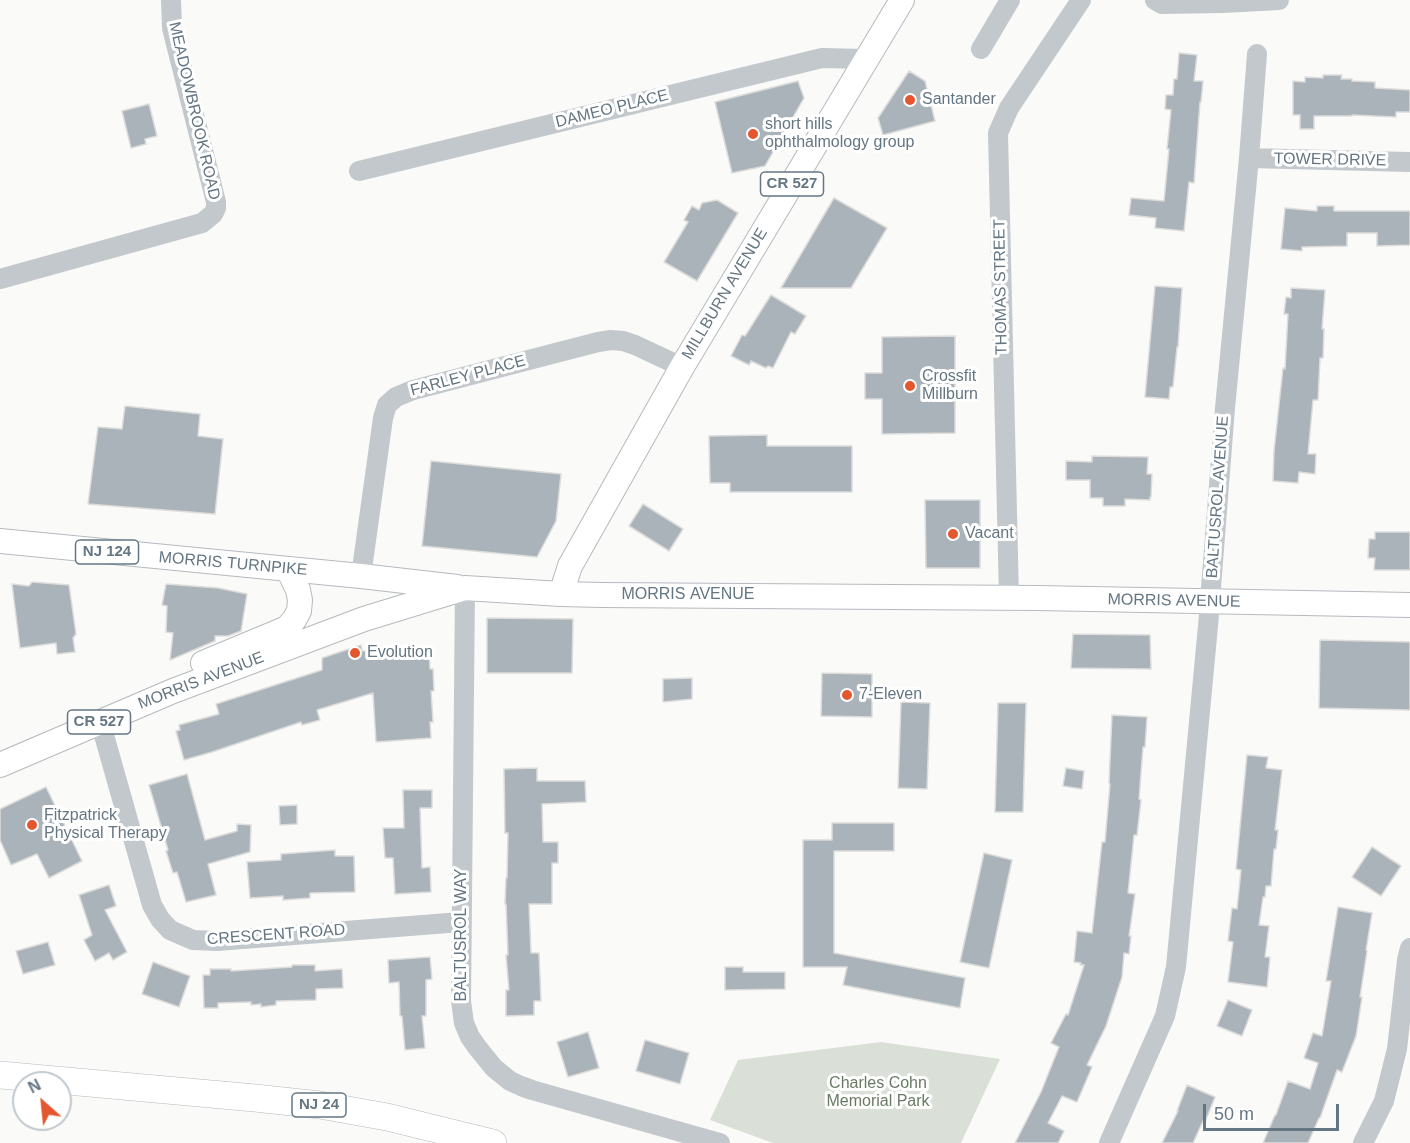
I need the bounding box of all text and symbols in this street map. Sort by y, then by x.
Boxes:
street label: MEADOWBROOK ROAD [164,20,224,202]
street label: DAMEO PLACE [554,86,670,132]
place label: Santander [922,90,996,110]
marker: Santander [903,93,917,107]
place label: short hills ophthalmology group [765,115,914,153]
marker: short hills ophthalmology group [746,127,760,141]
street label: TOWER DRIVE [1274,149,1386,171]
road number: CR 527 [760,172,824,196]
street label: THOMAS STREET [990,219,1012,355]
street label: MILLBURN AVENUE [678,225,772,363]
street label: FARLEY PLACE [408,351,528,401]
place label: Crossfit Millburn [922,367,978,405]
marker: Crossfit Millburn [903,379,917,393]
street label: BALTUSROL AVENUE [1203,415,1233,579]
place label: Vacant [965,524,1014,544]
marker: Vacant [946,527,960,541]
road number: NJ 124 [76,540,138,564]
street label: MORRIS TURNPIKE [158,548,308,580]
street label: MORRIS AVENUE [621,585,755,605]
street label: MORRIS AVENUE [1107,590,1241,612]
place label: Evolution [367,643,433,663]
marker: Evolution [348,646,362,660]
street label: MORRIS AVENUE [135,648,267,714]
place label: 7-Eleven [859,685,922,705]
marker: 7-Eleven [840,688,854,702]
road number: CR 527 [68,710,130,734]
place label: Fitzpatrick Physical Therapy [44,806,167,844]
marker: Fitzpatrick Physical Therapy [25,818,39,832]
street label: BALTUSROL WAY [452,868,472,1002]
street label: CRESCENT ROAD [206,921,346,949]
north arrow [12,1071,72,1131]
park label: Charles Cohn Memorial Park [826,1074,930,1112]
text: N [25,1076,44,1096]
scale bar [1206,1092,1342,1130]
road number: NJ 24 [292,1093,346,1117]
text: 50 m [1214,1104,1254,1124]

